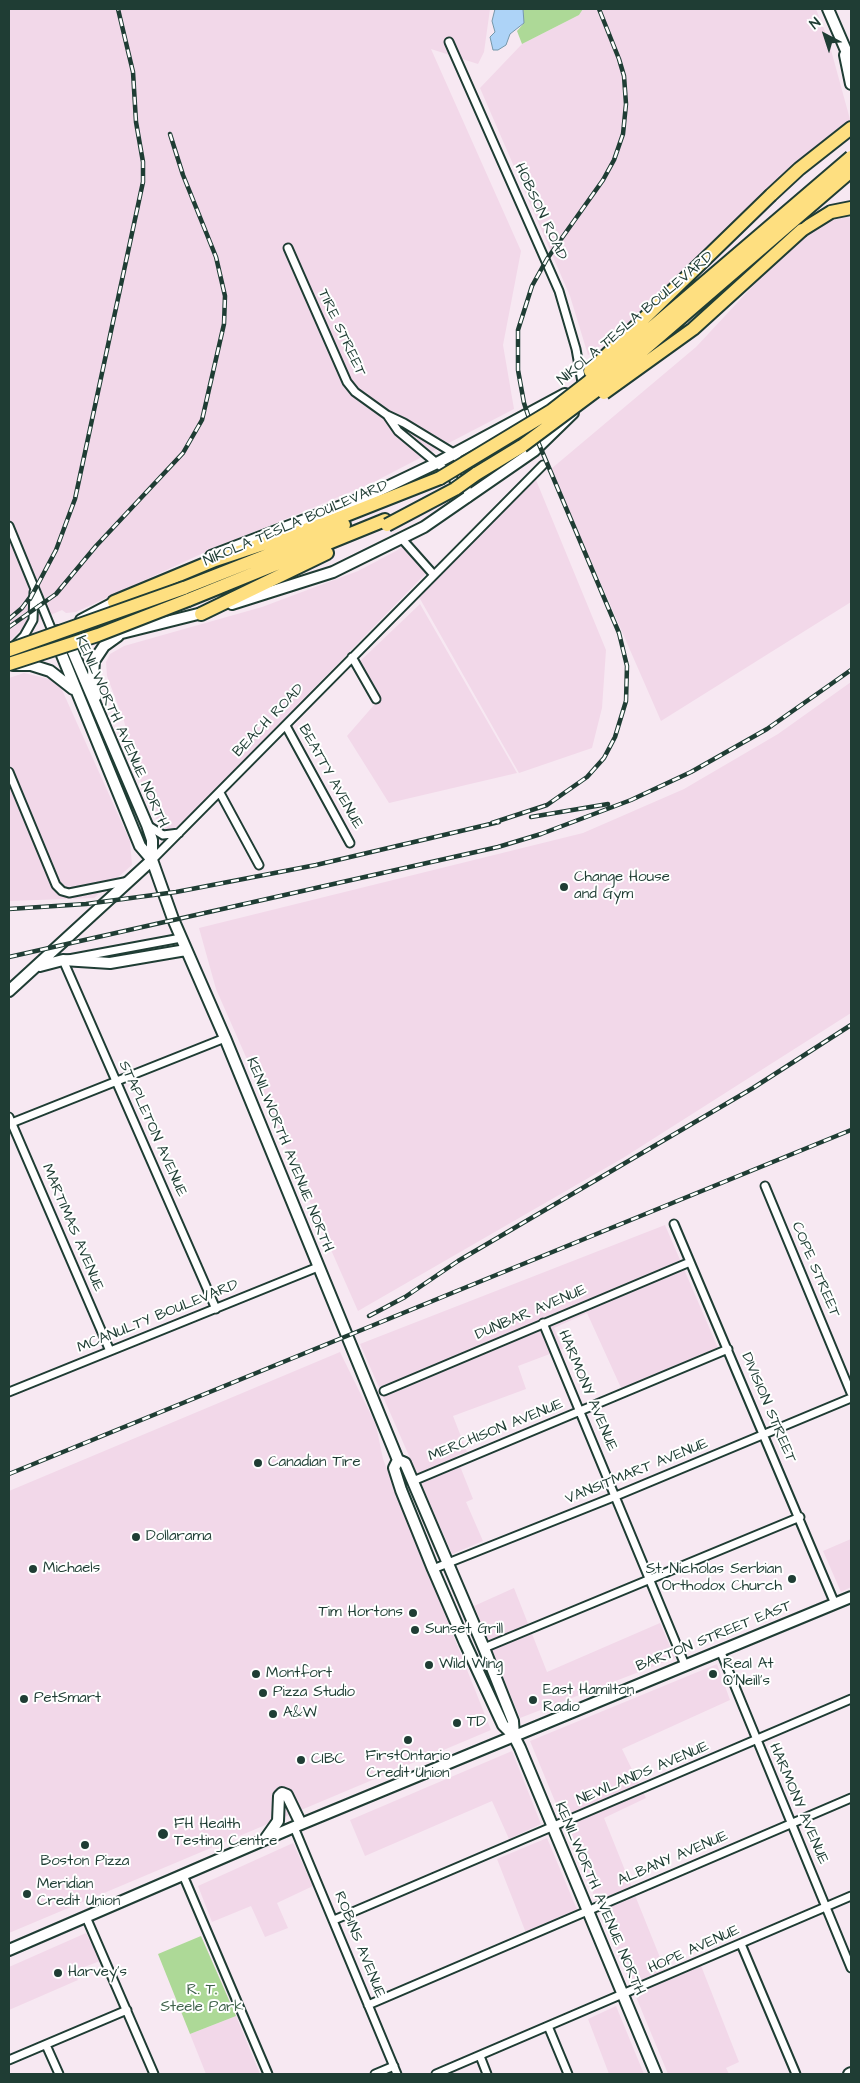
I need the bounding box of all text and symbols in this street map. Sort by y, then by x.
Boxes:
north arrow [800,10,850,60]
text: N [806,13,825,34]
street label: HOBSON ROAD [510,161,570,263]
street label: NIKOLA TESLA BOULEVARD [554,248,718,390]
street label: TIRE STREET [313,287,369,379]
street label: NIKOLA TESLA BOULEVARD [201,477,391,571]
street label: KENILWORTH AVENUE NORTH [70,633,172,831]
street label: BEACH ROAD [230,681,308,761]
street label: BEATTY AVENUE [294,722,366,832]
place label: Change House and Gym [574,869,670,904]
marker: Change House and Gym [558,881,570,893]
street label: KENILWORTH AVENUE NORTH [242,1055,336,1255]
street label: STAPLETON AVENUE [114,1058,190,1200]
street label: MARTIMAS AVENUE [37,1162,107,1294]
street label: COPE STREET [787,1220,843,1320]
street label: MCANULTY BOULEVARD [75,1276,241,1358]
street label: DUNBAR AVENUE [473,1281,589,1345]
street label: HARMONY AVENUE [553,1328,621,1454]
street label: DIVISION STREET [737,1350,799,1466]
street label: MERCHISON AVENUE [426,1396,566,1466]
street label: VANSITMART AVENUE [563,1435,711,1509]
place label: Canadian Tire [268,1454,360,1472]
marker: Canadian Tire [252,1457,264,1469]
place label: Dollarama [146,1528,212,1546]
marker: Dollarama [130,1531,142,1543]
place label: Michaels [43,1560,100,1578]
place label: St. Nicholas Serbian Orthodox Church [646,1561,782,1596]
marker: Michaels [27,1563,39,1575]
marker: St. Nicholas Serbian Orthodox Church [786,1573,798,1585]
street label: BARTON STREET EAST [634,1598,794,1676]
place label: Tim Hortons [318,1604,403,1622]
marker: Tim Hortons [407,1607,419,1619]
place label: Sunset Grill [425,1621,503,1639]
marker: Sunset Grill [409,1624,421,1636]
place label: Wild Wing [439,1656,503,1674]
place label: Real At O'Neill's [723,1656,773,1691]
marker: Wild Wing [423,1659,435,1671]
place label: Montfort [266,1665,332,1683]
marker: Montfort [250,1668,262,1680]
marker: Real At O'Neill's [707,1668,719,1680]
place label: East Hamilton Radio [543,1682,634,1717]
place label: Pizza Studio [273,1684,355,1702]
marker: Pizza Studio [257,1687,269,1699]
place label: PetSmart [34,1690,101,1708]
marker: PetSmart [18,1693,30,1705]
marker: East Hamilton Radio [527,1694,539,1706]
place label: A&W [283,1705,317,1723]
marker: A&W [267,1708,279,1720]
place label: TD [467,1714,486,1732]
marker: TD [451,1717,463,1729]
marker: FirstOntario Credit Union [402,1734,414,1746]
street label: NEWLANDS AVENUE [574,1738,712,1810]
street label: HARMONY AVENUE [764,1741,832,1867]
place label: FirstOntario Credit Union [366,1748,450,1783]
place label: CIBC [311,1751,345,1769]
marker: CIBC [295,1754,307,1766]
street label: KENILWORTH AVENUE NORTH [550,1800,648,1998]
place label: FH Health Testing Centre [174,1816,277,1851]
marker: FH Health Testing Centre [156,1827,170,1841]
street label: ALBANY AVENUE [615,1828,731,1890]
marker: Boston Pizza [79,1839,91,1851]
place label: Boston Pizza [41,1853,129,1871]
place label: Meridian Credit Union [37,1876,120,1911]
marker: Meridian Credit Union [21,1888,33,1900]
street label: ROBINS AVENUE [329,1889,389,2001]
street label: HOPE AVENUE [645,1922,743,1978]
place label: Harvey's [68,1964,127,1982]
marker: Harvey's [52,1967,64,1979]
park label: R. T. Steele Park [160,1982,244,2017]

